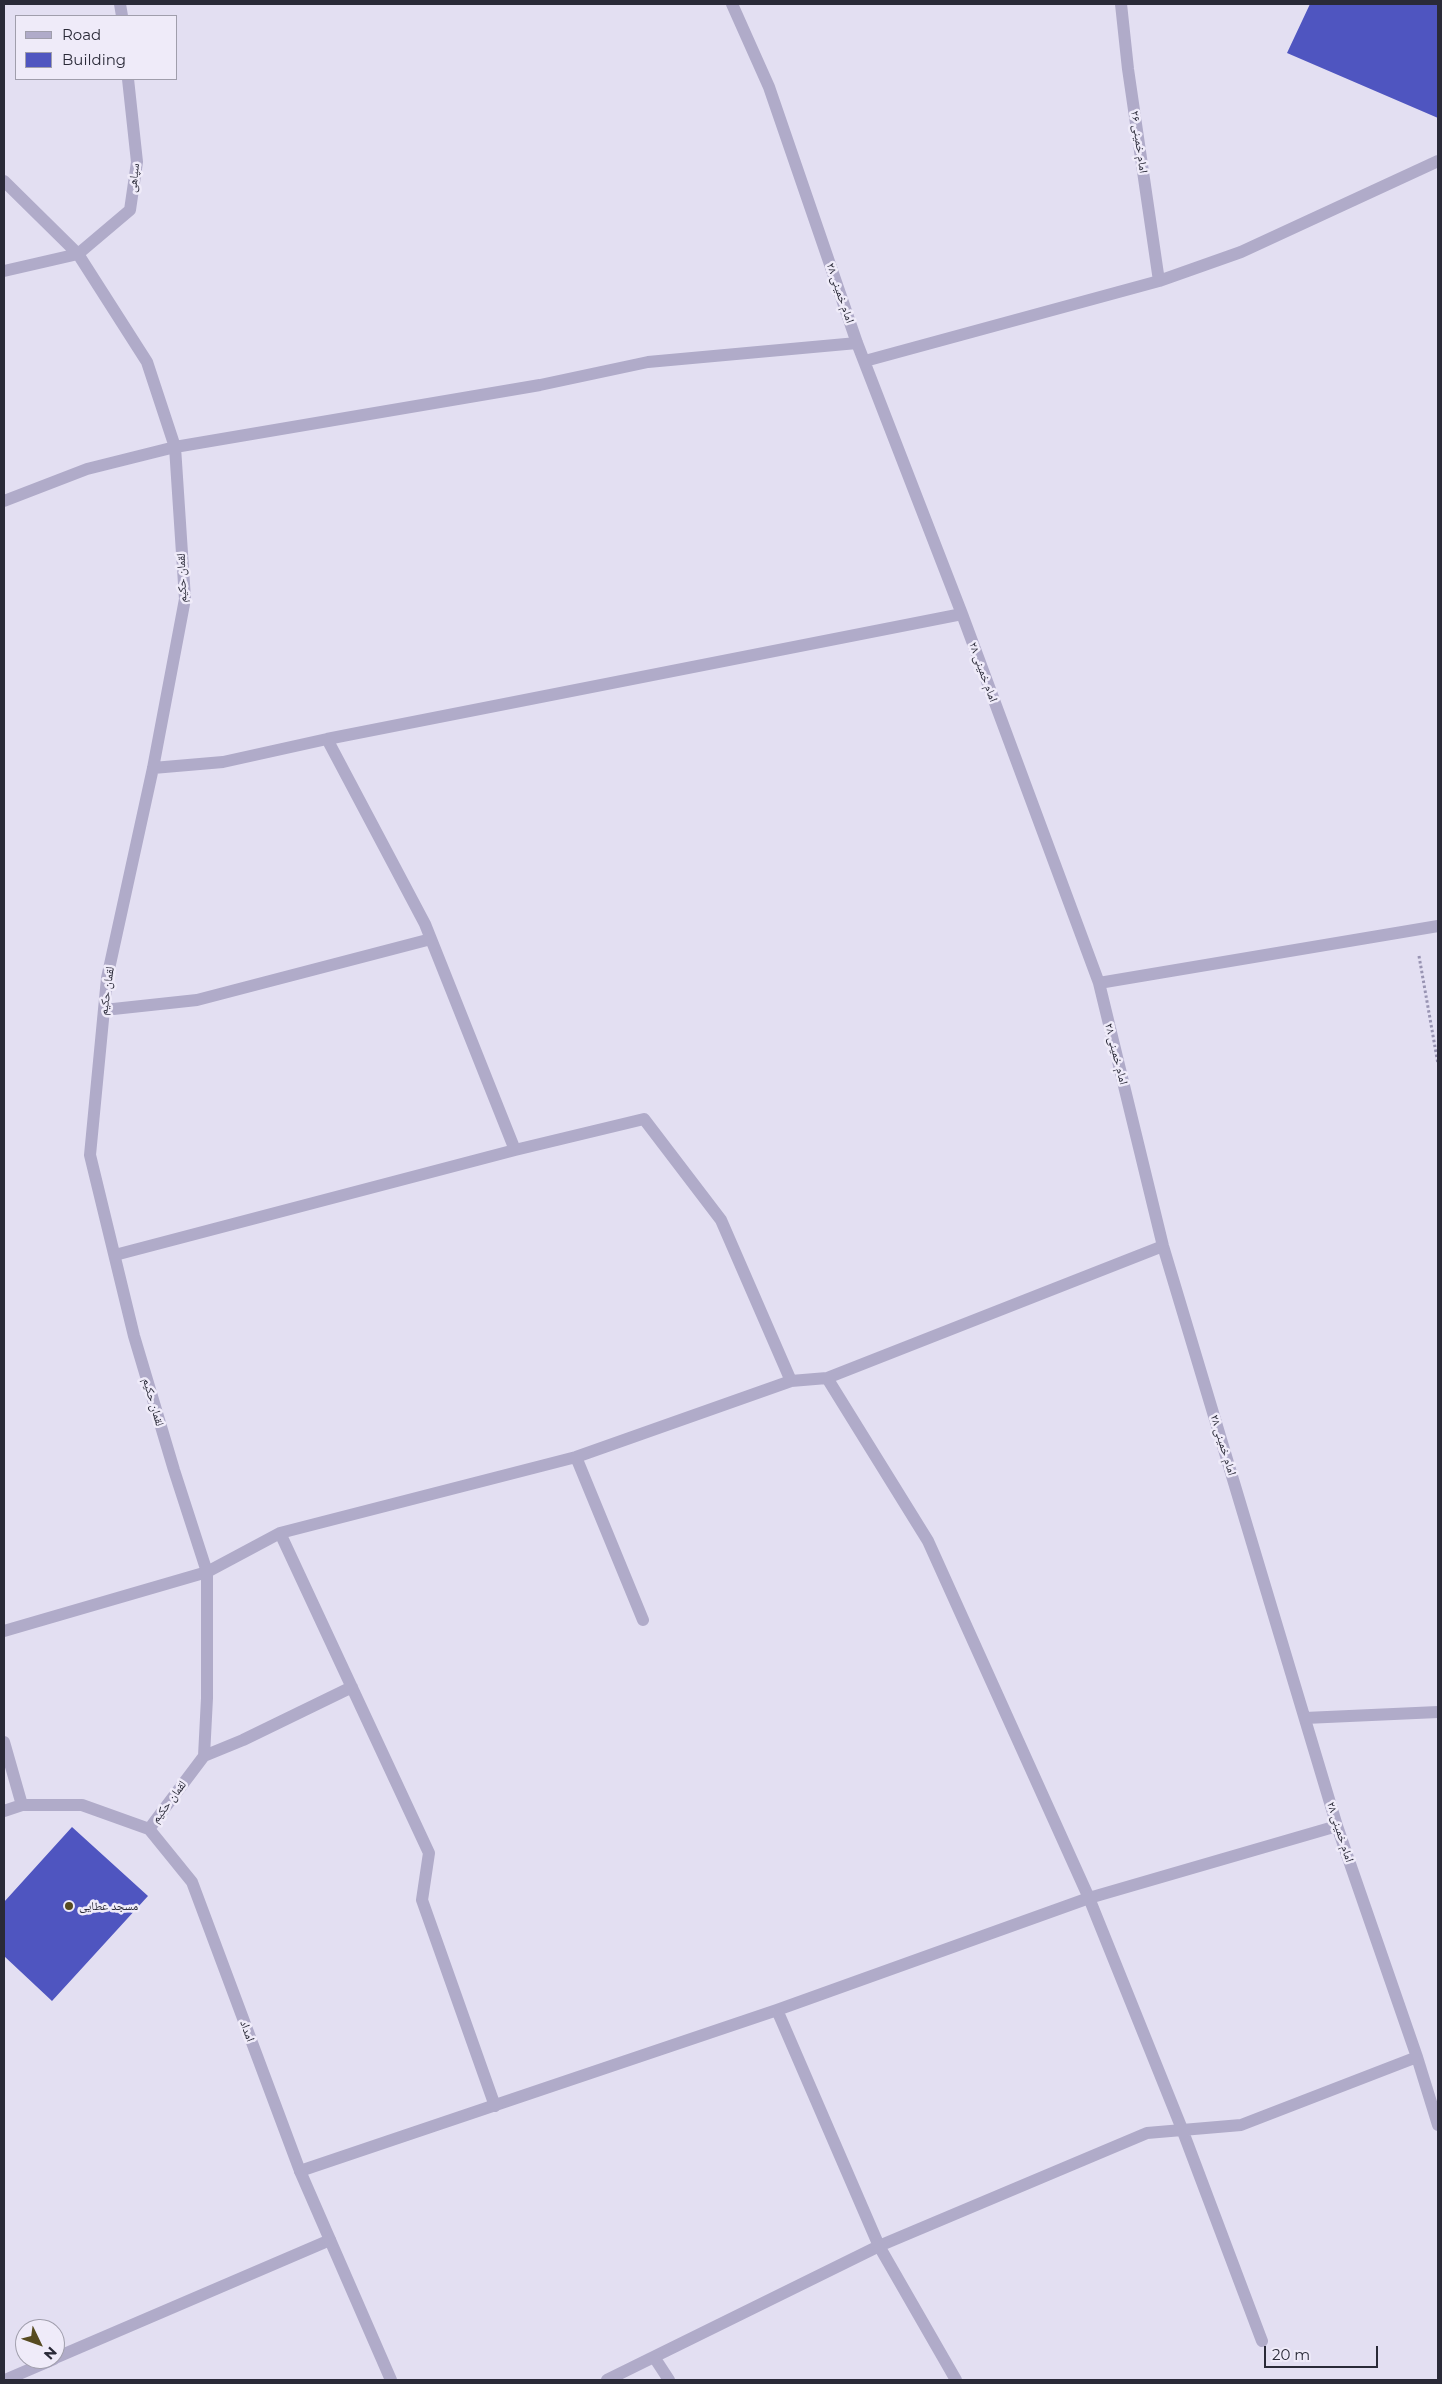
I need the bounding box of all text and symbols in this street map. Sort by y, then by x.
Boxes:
legend [15,15,178,80]
text: Road [62,25,101,44]
text: Building [62,50,126,69]
street label: امام خمینی ۲۶ [1127,110,1151,174]
street label: سپاهی [125,162,143,194]
street label: امام خمینی ۲۸ [823,261,857,325]
street label: لقمان حکیم [174,553,190,603]
street label: امام خمینی ۲۸ [965,640,1001,704]
street label: لقمان حکیم [96,966,118,1016]
street label: امام خمینی ۲۸ [1101,1022,1131,1086]
street label: لقمان حکیم [139,1376,167,1428]
street label: امام خمینی ۲۸ [1207,1413,1239,1477]
street label: لقمان حکیم [148,1778,190,1826]
street label: امام خمینی ۲۸ [1323,1800,1357,1864]
place label: مسجد عطایی [79,1899,138,1913]
marker: مسجد عطایی [63,1900,75,1912]
street label: امداد [236,2018,258,2044]
north arrow [15,2319,65,2369]
scale bar [1267,2336,1381,2368]
text: N [40,2343,61,2364]
text: 20 m [1272,2345,1310,2364]

